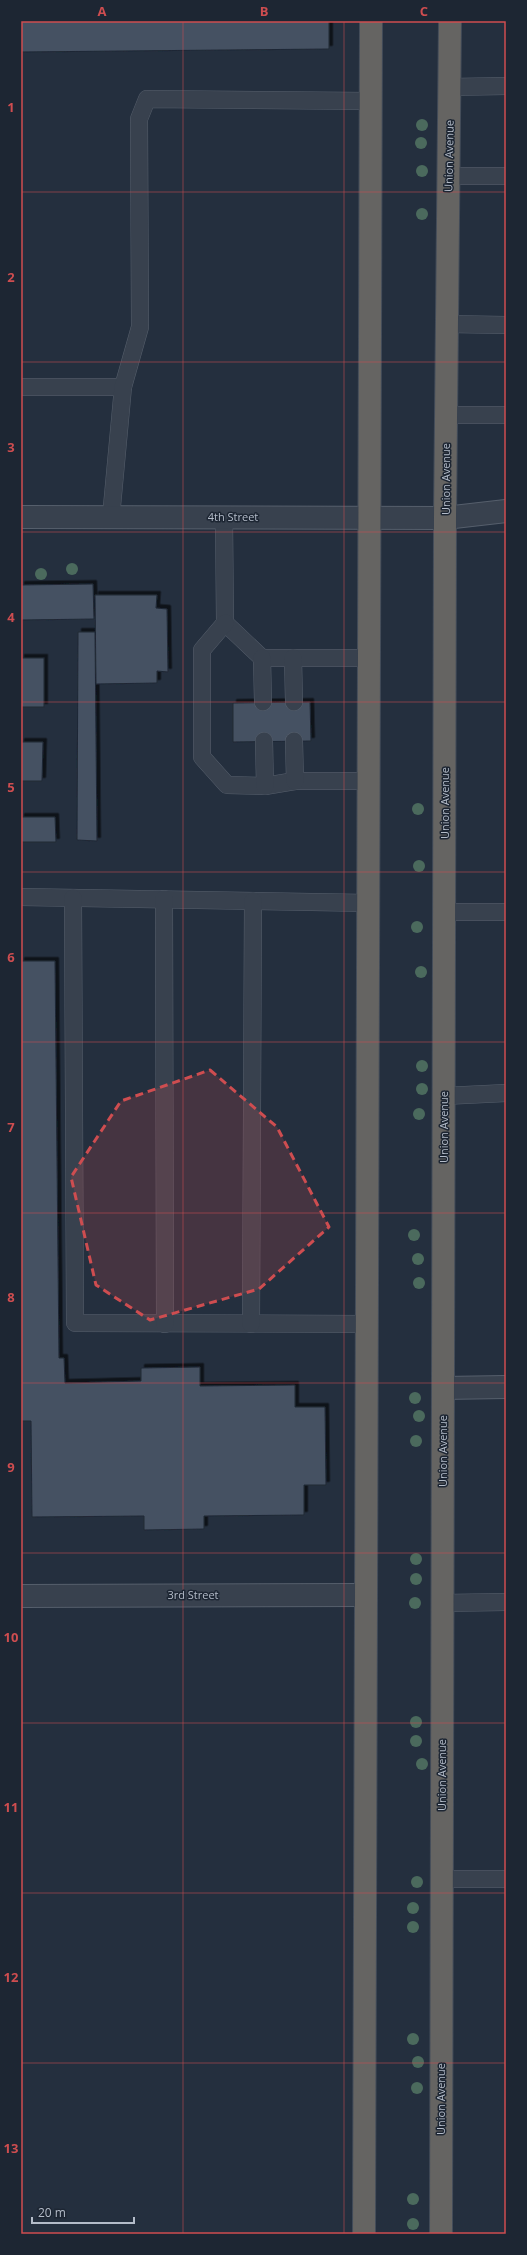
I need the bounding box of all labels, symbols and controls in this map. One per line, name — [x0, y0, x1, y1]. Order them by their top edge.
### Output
text: A — [98, 2, 107, 20]
text: B — [260, 2, 269, 20]
text: C — [420, 2, 428, 20]
text: 1 — [7, 98, 15, 116]
street label: Union Avenue — [440, 120, 457, 192]
text: 2 — [7, 268, 15, 286]
text: 3 — [7, 438, 15, 456]
street label: Union Avenue — [438, 443, 453, 515]
street label: 4th Street — [208, 509, 258, 524]
text: 4 — [7, 608, 15, 626]
street label: Union Avenue — [437, 767, 452, 839]
text: 5 — [7, 778, 15, 796]
text: 6 — [7, 948, 15, 966]
street label: Union Avenue — [436, 1091, 451, 1163]
text: 7 — [7, 1118, 15, 1136]
text: 8 — [7, 1288, 15, 1306]
street label: Union Avenue — [435, 1415, 450, 1487]
text: 9 — [7, 1458, 15, 1476]
street label: 3rd Street — [167, 1587, 219, 1602]
text: 10 — [4, 1628, 18, 1646]
street label: Union Avenue — [434, 1739, 449, 1811]
text: 11 — [4, 1798, 18, 1816]
text: 12 — [4, 1968, 19, 1986]
street label: Union Avenue — [433, 2063, 448, 2135]
text: 13 — [4, 2139, 18, 2157]
scale bar — [32, 2199, 134, 2225]
text: 20 m — [38, 2204, 66, 2221]

